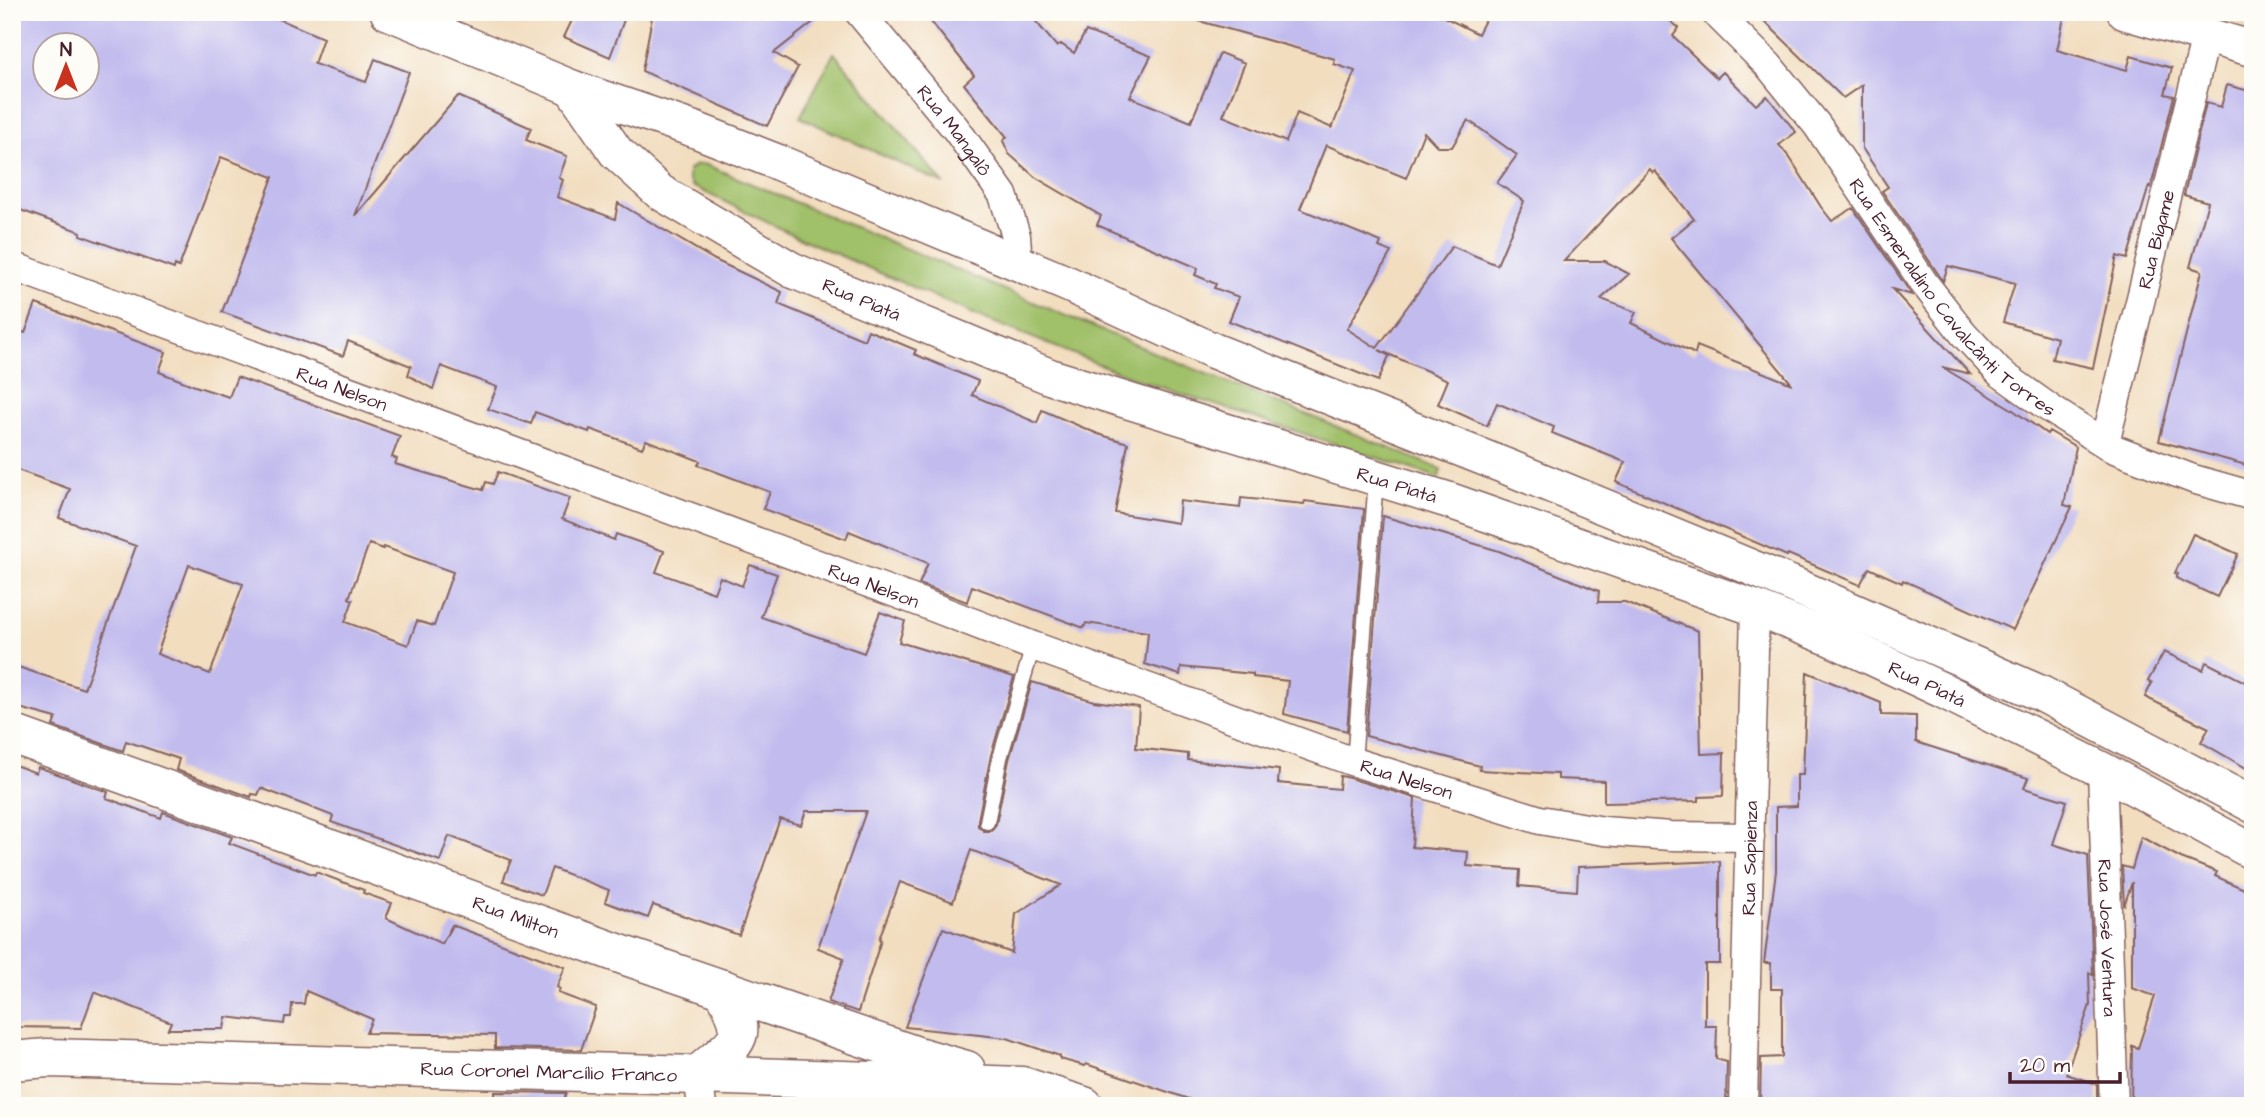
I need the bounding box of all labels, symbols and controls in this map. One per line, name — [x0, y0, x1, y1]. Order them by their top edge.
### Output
north arrow — [32, 32, 102, 102]
text: N — [60, 37, 72, 64]
street label: Rua Mangalô — [910, 80, 997, 182]
street label: Rua Esmeraldino Cavalcânti Torres — [1842, 173, 2061, 423]
street label: Rua Bígame — [2132, 187, 2182, 292]
street label: Rua Piatá — [818, 272, 905, 329]
street label: Rua Nelson — [292, 360, 391, 419]
street label: Rua Piatá — [1353, 461, 1440, 511]
street label: Rua Nelson — [824, 557, 923, 616]
street label: Rua Piatá — [1884, 655, 1970, 715]
street label: Rua Nelson — [1357, 753, 1456, 807]
street label: Rua Sapienza — [1736, 800, 1765, 916]
street label: Rua José Ventura — [2090, 859, 2123, 1018]
street label: Rua Milton — [469, 890, 562, 946]
scale bar — [2010, 1041, 2120, 1085]
text: 20 m — [2020, 1051, 2071, 1080]
street label: Rua Coronel Marcílio Franco — [420, 1056, 678, 1089]

